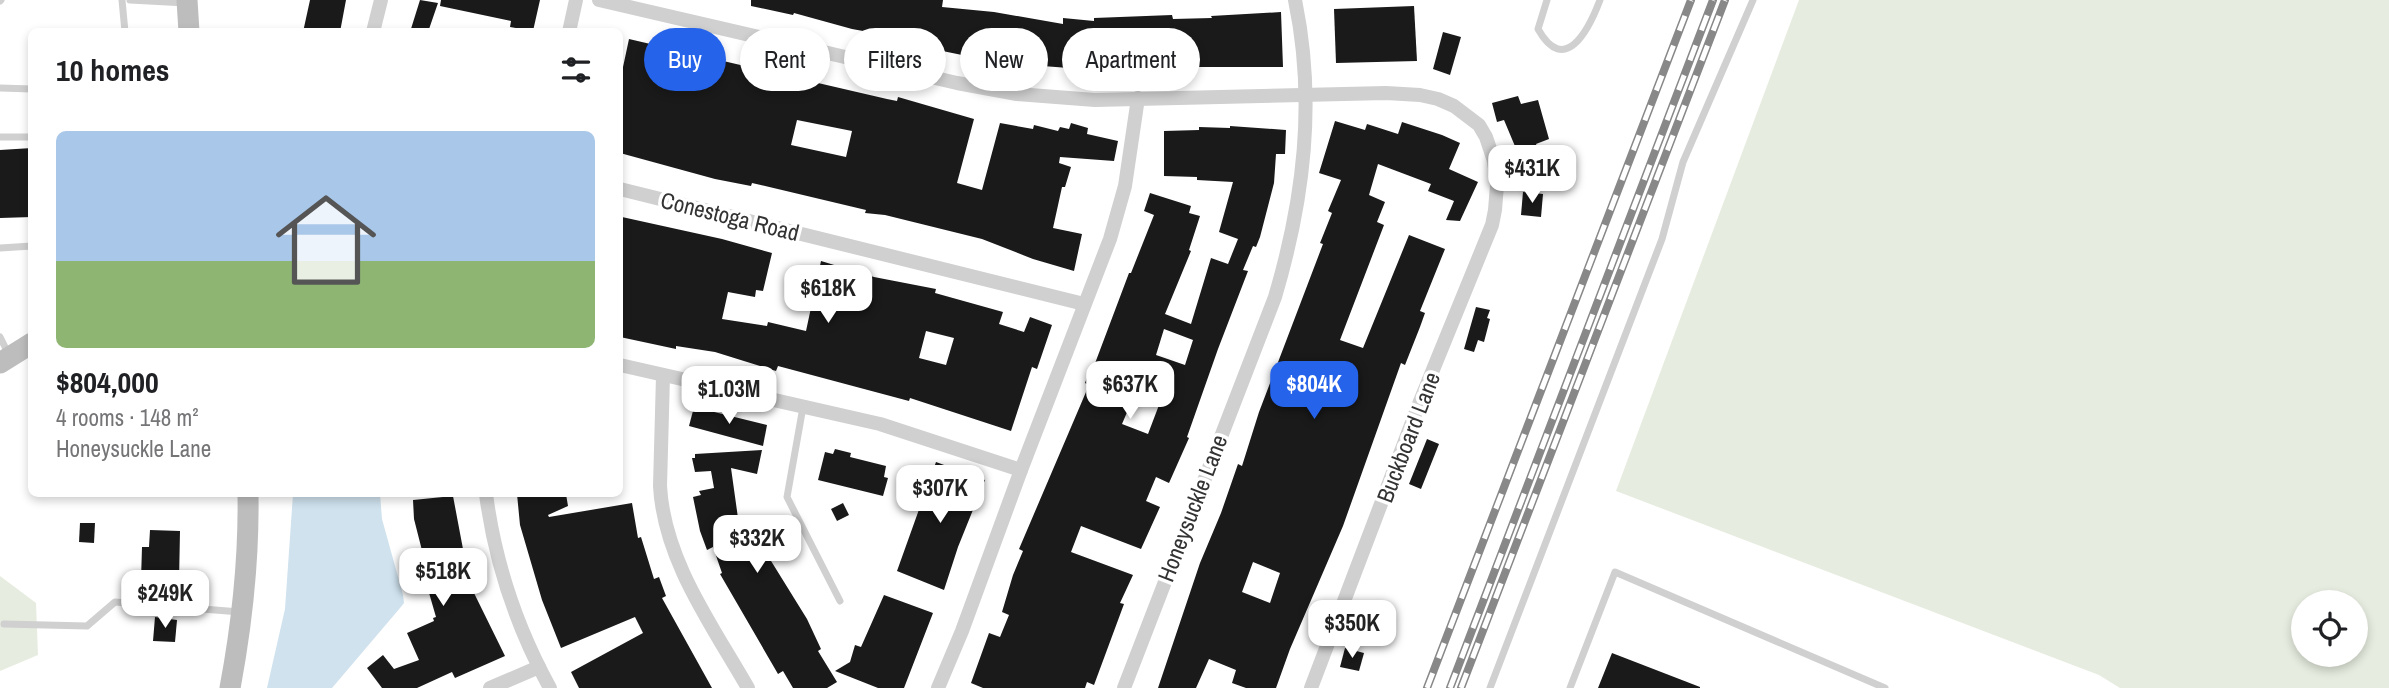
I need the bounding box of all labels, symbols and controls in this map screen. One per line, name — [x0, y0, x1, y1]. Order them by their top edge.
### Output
chip: Buy — [644, 28, 726, 91]
chip: Rent — [740, 28, 830, 91]
chip: Filters — [844, 28, 946, 91]
chip: New — [960, 28, 1048, 91]
chip: Apartment — [1062, 28, 1200, 91]
text: 10 homes — [56, 50, 170, 90]
icon: filters — [557, 51, 595, 89]
pin: $431K — [1483, 146, 1581, 205]
text: $431K — [1504, 152, 1560, 183]
icon: home — [263, 177, 389, 303]
street label: Conestoga Road — [658, 184, 802, 248]
pin: $618K — [779, 266, 877, 325]
text: $618K — [800, 272, 856, 303]
text: $804,000 — [56, 362, 159, 402]
pin: $637K — [1081, 362, 1179, 421]
pin: $804K — [1265, 362, 1363, 421]
pin: $1.03M — [672, 366, 786, 426]
street label: Buckboard Lane — [1369, 367, 1447, 507]
text: $637K — [1102, 368, 1158, 399]
text: $804K — [1286, 368, 1342, 399]
text: $1.03M — [698, 373, 760, 404]
text: 4 rooms · 148 m² — [56, 402, 199, 433]
street label: Honeysuckle Lane — [1150, 430, 1234, 586]
text: Honeysuckle Lane — [56, 433, 211, 464]
pin: $307K — [891, 466, 989, 525]
text: $307K — [912, 472, 968, 503]
pin: $332K — [708, 516, 806, 575]
text: $332K — [729, 522, 785, 553]
pin: $518K — [394, 548, 492, 608]
text: $518K — [415, 555, 471, 586]
pin: $249K — [116, 570, 214, 630]
text: $249K — [137, 577, 193, 608]
map controls — [2291, 590, 2368, 667]
button: locate — [2291, 590, 2368, 667]
pin: $350K — [1303, 600, 1401, 660]
text: $350K — [1324, 607, 1380, 638]

